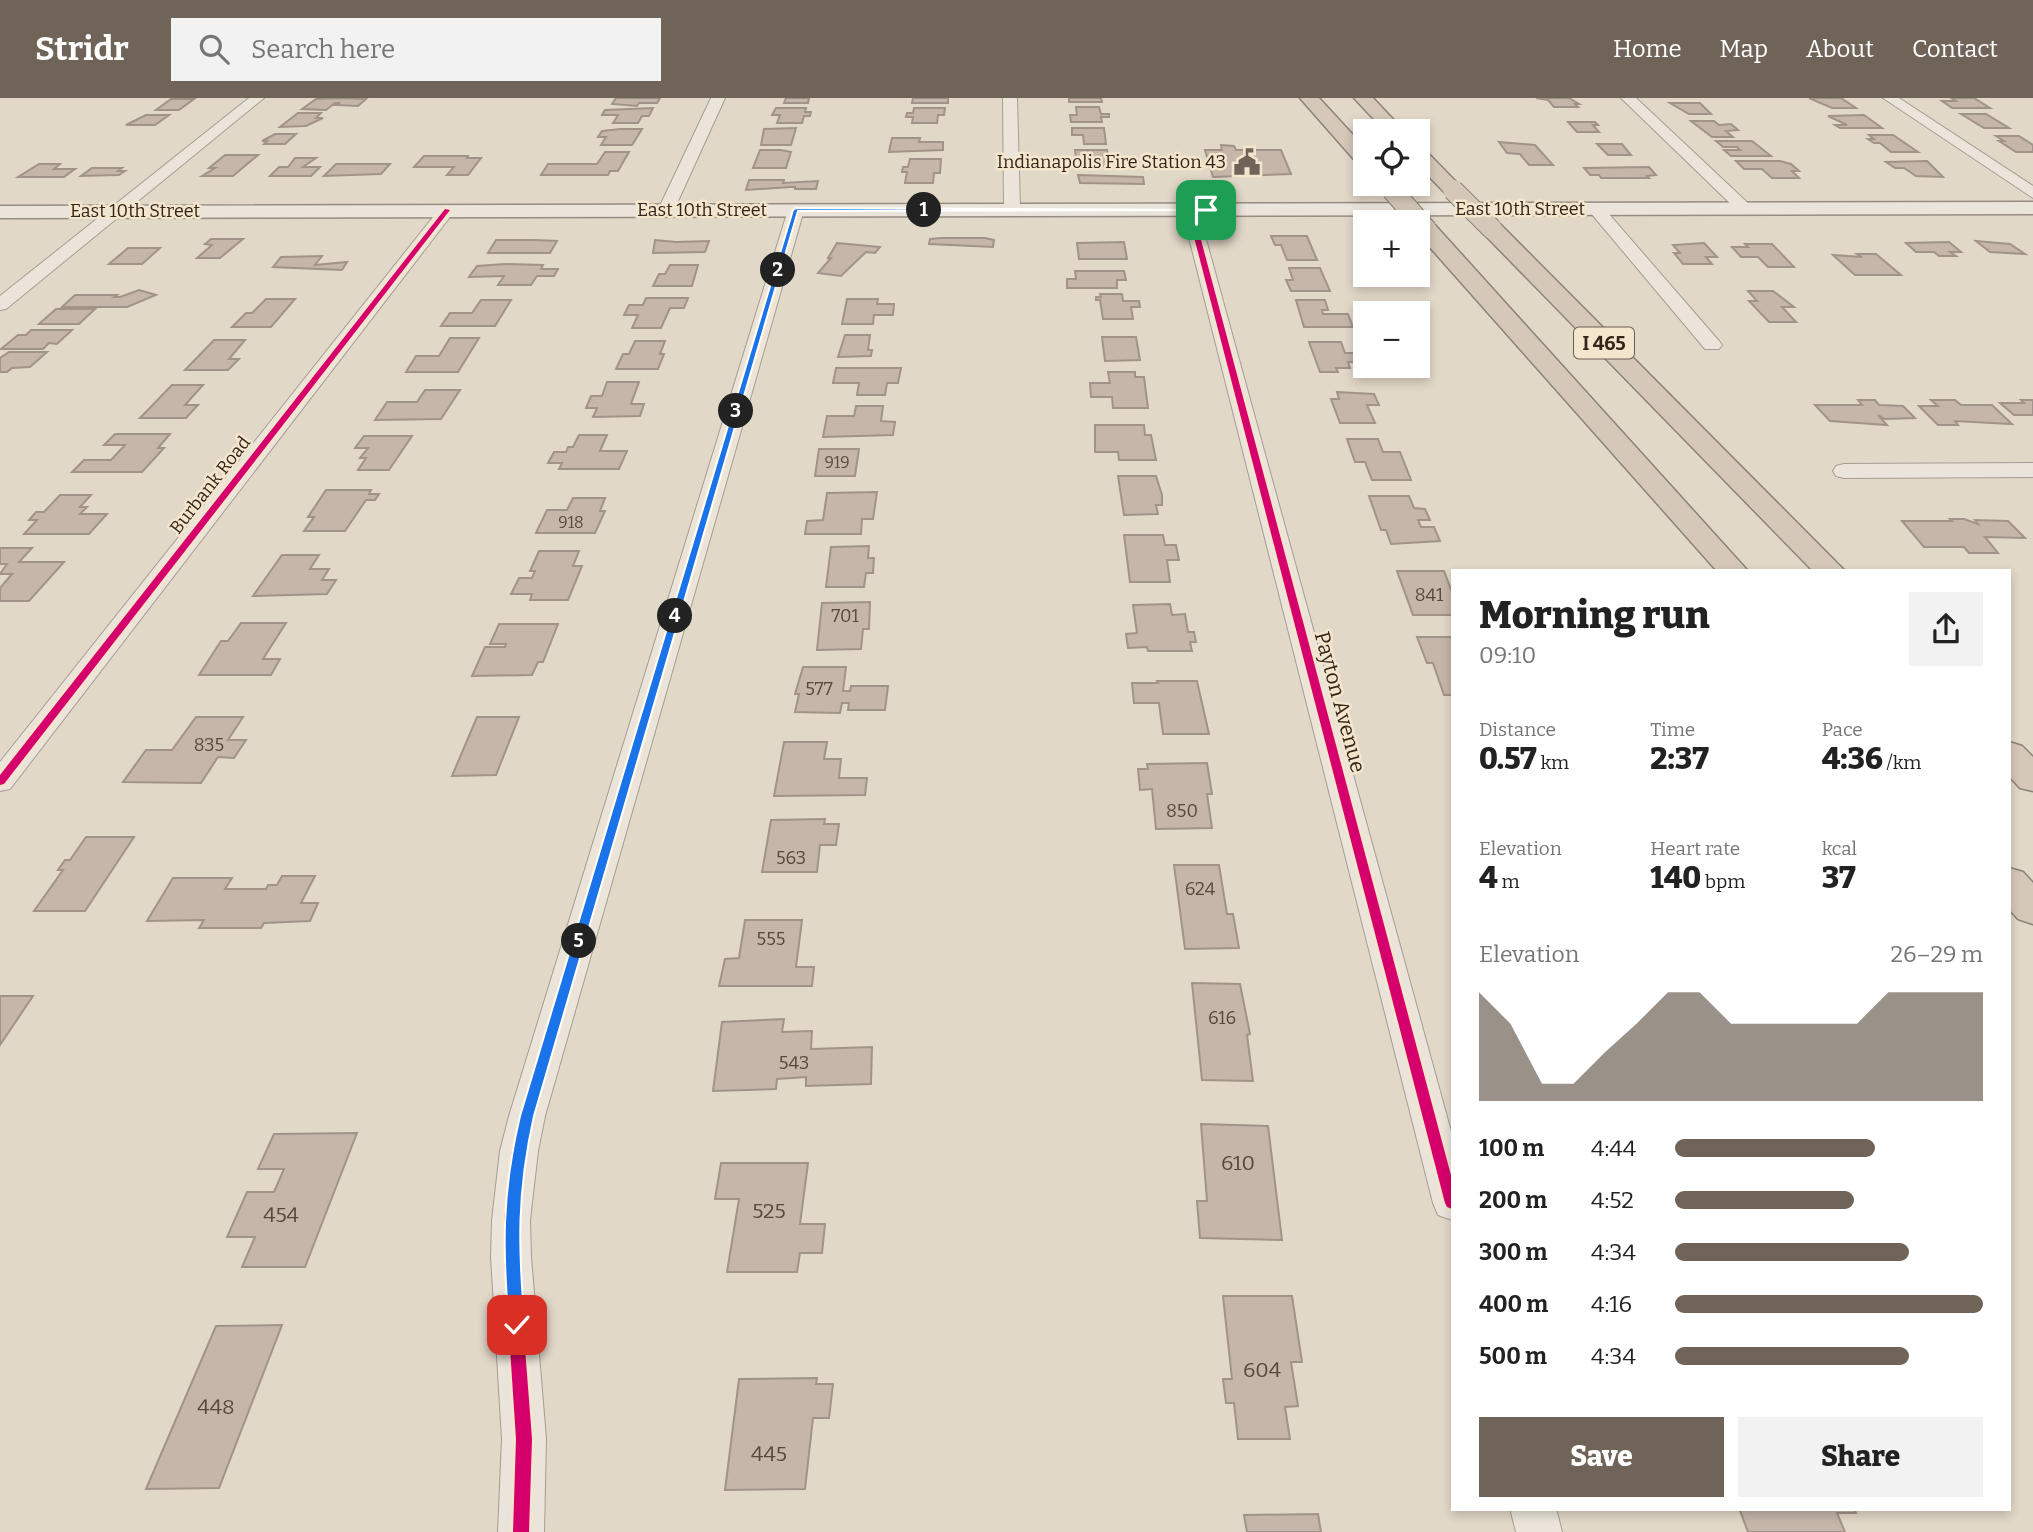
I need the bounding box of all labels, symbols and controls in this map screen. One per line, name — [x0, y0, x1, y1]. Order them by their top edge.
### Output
search box — [171, 18, 661, 81]
text: Stridr — [35, 29, 129, 69]
icon: search — [195, 30, 233, 68]
text: Search here — [251, 34, 395, 65]
text: Home — [1613, 35, 1682, 63]
text: Map — [1720, 35, 1768, 63]
text: About — [1806, 35, 1874, 63]
text: Contact — [1912, 35, 1998, 63]
map controls — [1353, 119, 1430, 378]
button: locate — [1353, 119, 1430, 196]
public building icon: Indianapolis Fire Station 43 — [1232, 147, 1262, 177]
place label: Indianapolis Fire Station 43 — [997, 151, 1226, 173]
pin — [1176, 180, 1236, 240]
icon: arrive — [1187, 191, 1225, 229]
pin: 1 — [906, 192, 942, 228]
text: 1 — [919, 198, 928, 221]
street label: East 10th Street — [1455, 198, 1586, 220]
street label: East 10th Street — [637, 199, 768, 221]
street label: East 10th Street — [70, 200, 201, 222]
button: + — [1353, 210, 1430, 287]
pin: 2 — [760, 252, 796, 288]
text: 2 — [772, 258, 783, 281]
button: − — [1353, 301, 1430, 378]
road number: I 465 — [1574, 328, 1634, 358]
pin: 3 — [718, 394, 754, 428]
text: 3 — [730, 399, 741, 422]
street label: Burbank Road — [165, 432, 255, 538]
house number: 919 — [824, 453, 850, 472]
house number: 918 — [558, 513, 584, 532]
house number: 841 — [1415, 584, 1444, 606]
text: Morning run — [1479, 592, 1710, 638]
button: share — [1909, 592, 1983, 666]
pin: 4 — [658, 598, 692, 634]
text: 4 — [669, 604, 680, 627]
house number: 701 — [831, 605, 859, 627]
street label: Payton Avenue — [1309, 629, 1371, 775]
text: 09:10 — [1479, 641, 1536, 669]
house number: 577 — [805, 678, 833, 700]
text: Distance — [1479, 718, 1556, 741]
text: Time — [1650, 718, 1695, 741]
text: Pace — [1822, 718, 1863, 741]
house number: 835 — [194, 734, 224, 756]
text: 0.57 — [1479, 741, 1537, 777]
text: 2:37 — [1650, 741, 1709, 777]
text: 4:36 — [1822, 741, 1883, 777]
text: km — [1537, 751, 1569, 774]
text: /km — [1883, 751, 1921, 774]
house number: 850 — [1166, 800, 1198, 822]
text: Elevation — [1479, 837, 1562, 860]
text: Heart rate — [1650, 837, 1740, 860]
text: kcal — [1822, 837, 1857, 860]
house number: 563 — [776, 847, 806, 869]
text: 4 — [1479, 860, 1498, 896]
text: 140 — [1650, 860, 1701, 896]
text: 37 — [1822, 860, 1856, 896]
text: m — [1498, 870, 1520, 893]
text: bpm — [1701, 870, 1745, 893]
house number: 624 — [1185, 878, 1216, 900]
pin: 5 — [562, 924, 596, 958]
house number: 555 — [757, 928, 785, 950]
text: 5 — [573, 929, 584, 952]
text: Elevation — [1479, 940, 1579, 968]
text: 26–29 m — [1891, 940, 1983, 968]
house number: 616 — [1208, 1007, 1236, 1029]
house number: 543 — [779, 1052, 809, 1074]
text: 100 m — [1479, 1134, 1544, 1162]
text: 4:44 — [1591, 1134, 1636, 1162]
house number: 610 — [1221, 1150, 1255, 1176]
text: 200 m — [1479, 1186, 1547, 1214]
text: 4:52 — [1591, 1186, 1634, 1214]
house number: 525 — [752, 1198, 786, 1224]
house number: 454 — [263, 1202, 299, 1228]
text: 300 m — [1479, 1238, 1548, 1266]
text: 4:34 — [1591, 1238, 1636, 1266]
text: 400 m — [1479, 1290, 1548, 1318]
text: 4:16 — [1591, 1290, 1632, 1318]
pin — [487, 1295, 547, 1355]
icon: check — [498, 1306, 536, 1344]
text: 500 m — [1479, 1342, 1547, 1370]
text: 4:34 — [1591, 1342, 1636, 1370]
house number: 604 — [1243, 1357, 1281, 1383]
house number: 448 — [197, 1394, 235, 1420]
button: Save — [1479, 1417, 1724, 1497]
button: Share — [1738, 1417, 1983, 1497]
house number: 445 — [751, 1441, 787, 1467]

